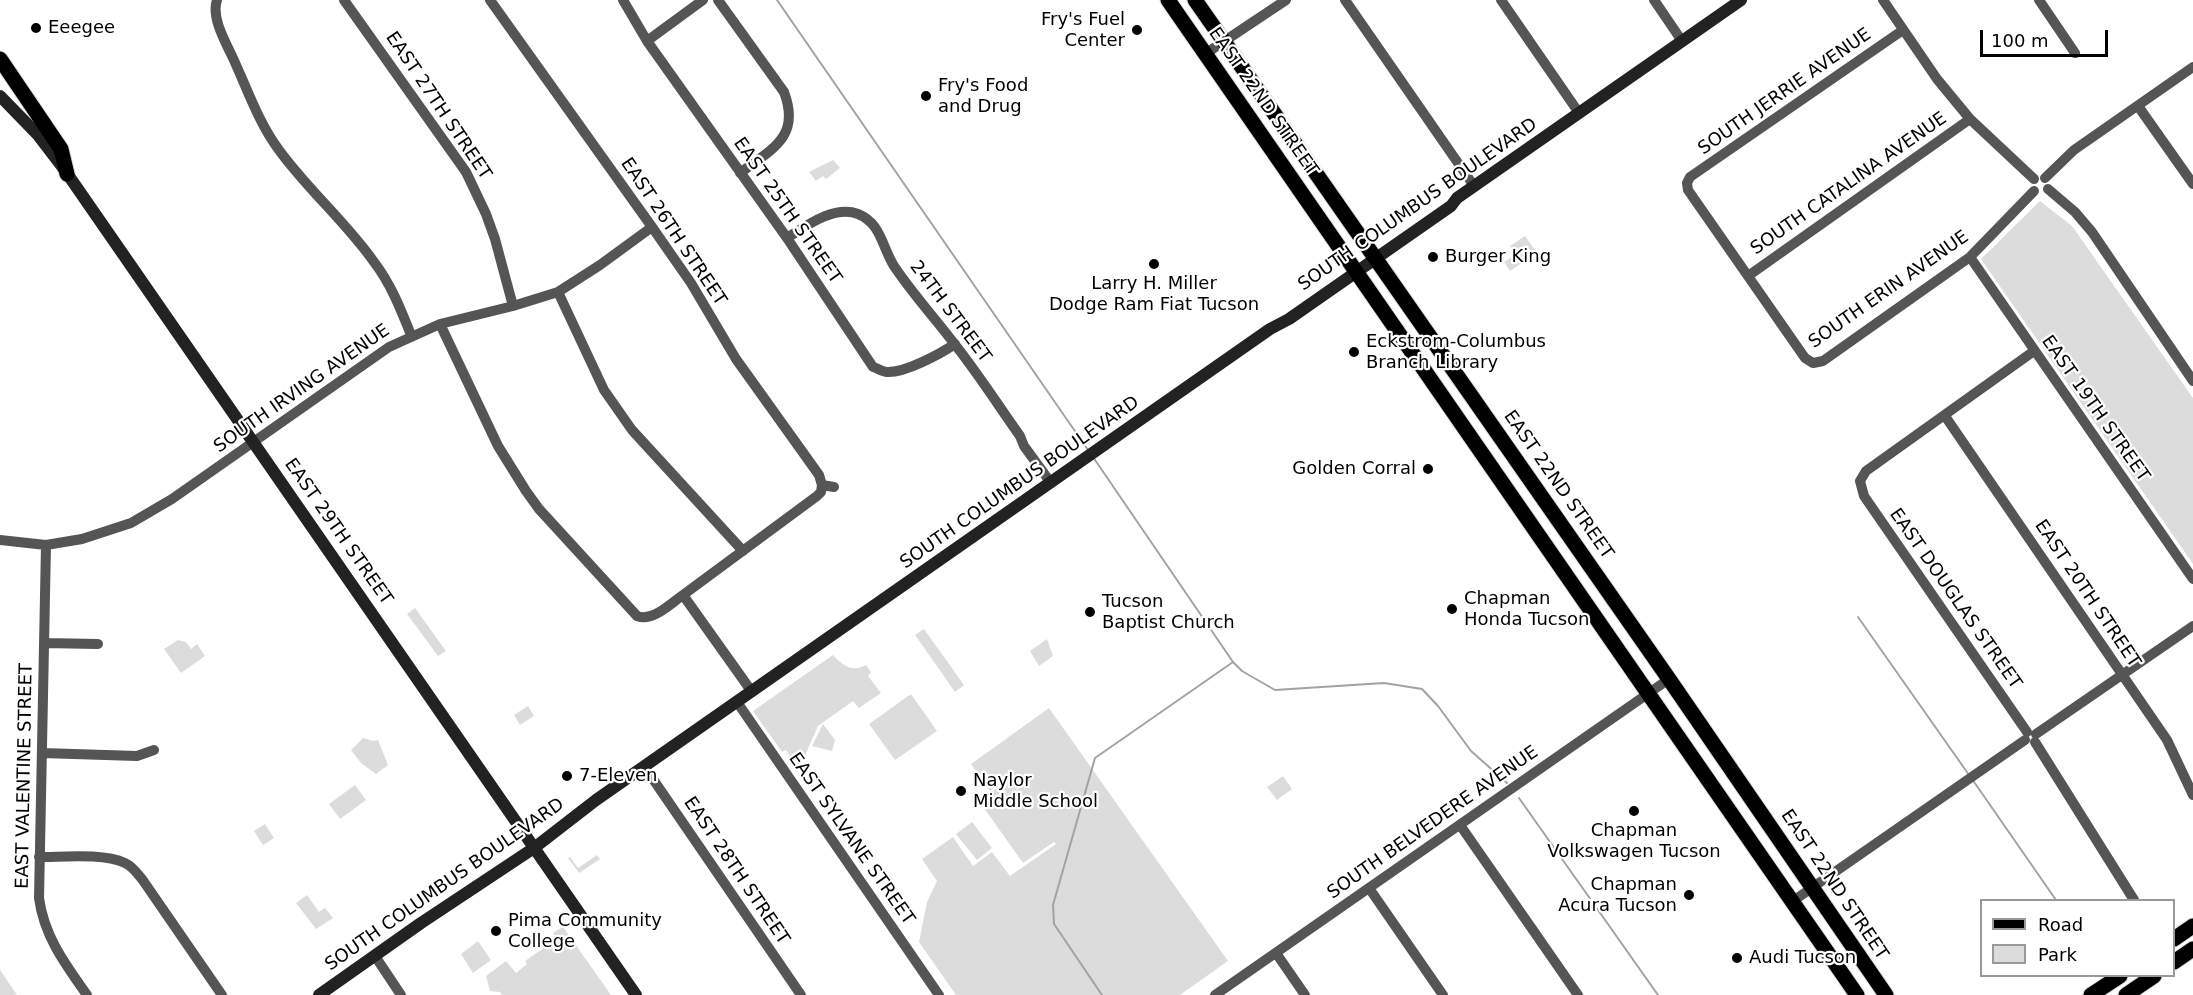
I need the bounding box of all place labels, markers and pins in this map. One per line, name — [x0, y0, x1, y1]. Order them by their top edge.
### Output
place label: Fry's Fuel Center — [1041, 9, 1125, 52]
place label: Eeegee — [48, 17, 115, 39]
marker: Eeegee — [29, 21, 43, 35]
marker: Fry's Fuel Center — [1130, 23, 1144, 37]
place label: Fry's Food and Drug — [938, 75, 1028, 118]
marker: Fry's Food and Drug — [919, 89, 933, 103]
place label: Burger King — [1445, 246, 1551, 268]
marker: Burger King — [1426, 250, 1440, 264]
marker: Larry H. Miller Dodge Ram Fiat Tucson — [1147, 257, 1161, 271]
place label: Larry H. Miller Dodge Ram Fiat Tucson — [1049, 273, 1259, 316]
place label: Eckstrom-Columbus Branch Library — [1366, 331, 1546, 374]
marker: Eckstrom-Columbus Branch Library — [1347, 345, 1361, 359]
place label: Golden Corral — [1292, 458, 1416, 480]
marker: Golden Corral — [1421, 462, 1435, 476]
place label: Chapman Honda Tucson — [1464, 588, 1589, 630]
place label: Tucson Baptist Church — [1102, 591, 1235, 634]
marker: Chapman Honda Tucson — [1445, 602, 1459, 616]
marker: Tucson Baptist Church — [1083, 605, 1097, 619]
place label: 7-Eleven — [579, 765, 658, 787]
marker: 7-Eleven — [560, 769, 574, 783]
place label: Naylor Middle School — [973, 770, 1098, 812]
marker: Naylor Middle School — [954, 784, 968, 798]
marker: Chapman Volkswagen Tucson — [1627, 804, 1641, 818]
place label: Chapman Volkswagen Tucson — [1547, 820, 1721, 862]
place label: Chapman Acura Tucson — [1558, 874, 1677, 916]
marker: Chapman Acura Tucson — [1682, 888, 1696, 902]
place label: Pima Community College — [508, 910, 662, 952]
marker: Pima Community College — [489, 924, 503, 938]
place label: Audi Tucson — [1749, 947, 1856, 969]
marker: Audi Tucson — [1730, 951, 1744, 965]

